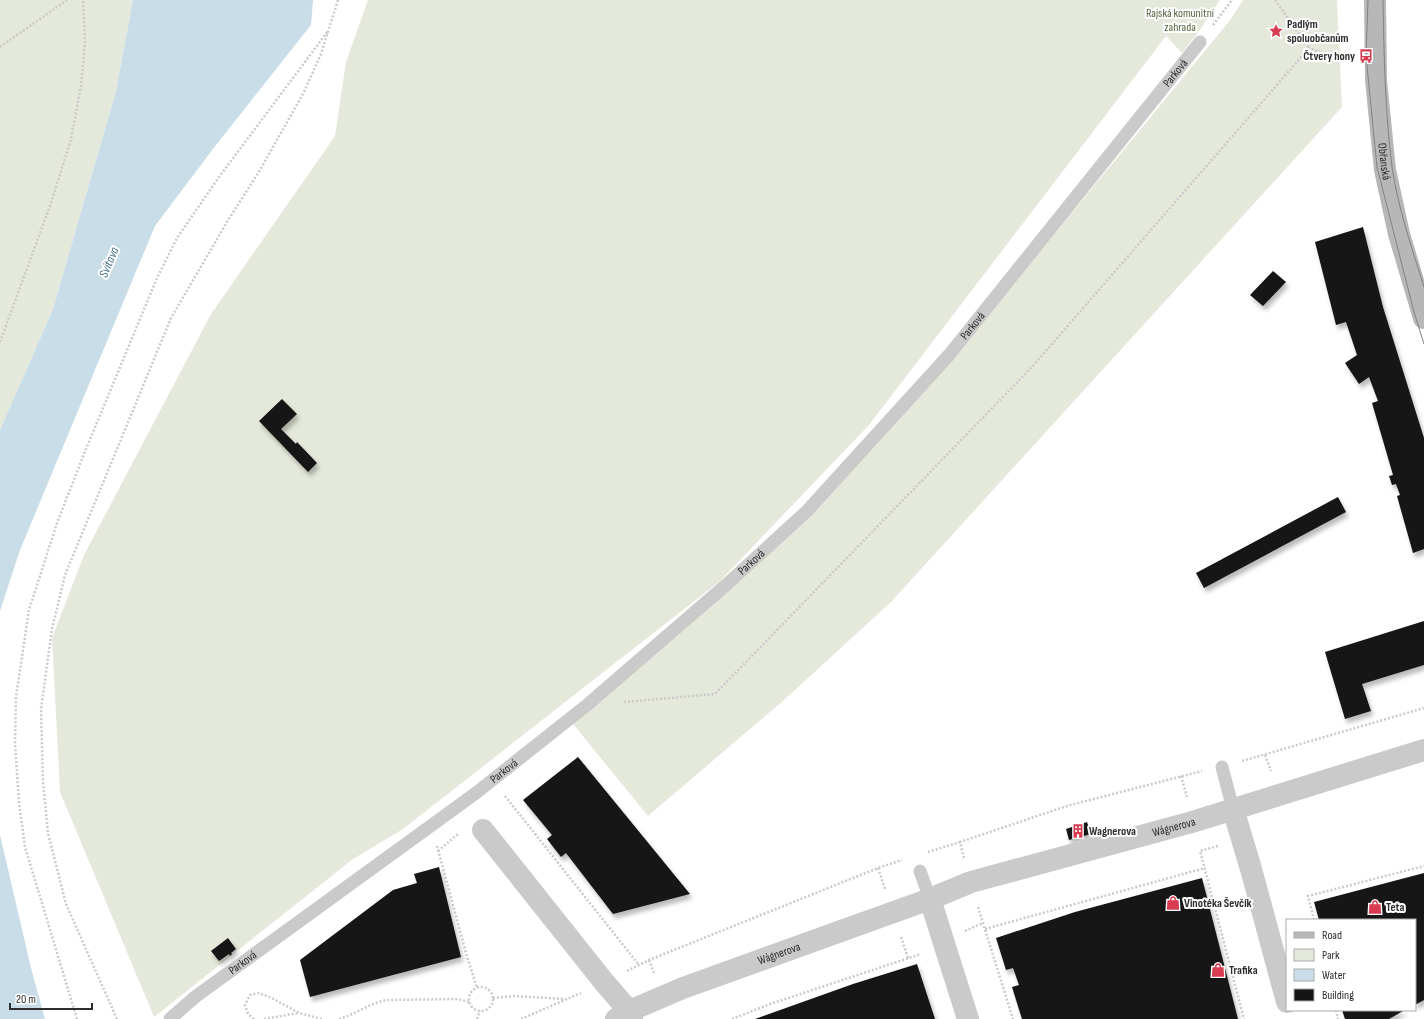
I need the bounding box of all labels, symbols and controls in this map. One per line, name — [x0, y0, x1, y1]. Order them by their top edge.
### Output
park label: Rajská komunitní zahrada — [1146, 6, 1215, 35]
place label: Padlým spoluobčanům — [1287, 17, 1349, 46]
place icon: Padlým spoluobčanům — [1268, 23, 1284, 39]
bus stop icon: Čtvery hony — [1358, 48, 1374, 64]
place label: Čtvery hony — [1303, 49, 1355, 64]
street label: Parková — [1160, 56, 1191, 90]
street label: Obřanská — [1374, 142, 1394, 182]
water label: Svitava — [95, 244, 123, 280]
street label: Parková — [957, 309, 989, 343]
street label: Parková — [735, 546, 768, 578]
street label: Parková — [487, 756, 521, 787]
street label: Wágnerova — [1151, 814, 1198, 840]
building icon: Wagnerova — [1070, 823, 1086, 839]
place label: Wagnerova — [1089, 824, 1136, 839]
shop icon: Vinotéka Ševčík — [1165, 895, 1181, 911]
place label: Vinotéka Ševčík — [1184, 896, 1252, 911]
shop icon: Teta — [1367, 899, 1383, 915]
place label: Teta — [1386, 900, 1405, 915]
legend — [1286, 919, 1416, 1011]
text: Road — [1322, 928, 1342, 943]
street label: Wágnerova — [756, 939, 803, 968]
street label: Parková — [226, 947, 260, 978]
text: Park — [1322, 948, 1340, 963]
shop icon: Trafika — [1210, 962, 1226, 978]
place label: Trafika — [1229, 963, 1258, 978]
text: Water — [1322, 968, 1346, 983]
scale bar — [10, 985, 92, 1011]
text: Building — [1322, 988, 1354, 1003]
text: 20 m — [16, 992, 36, 1007]

